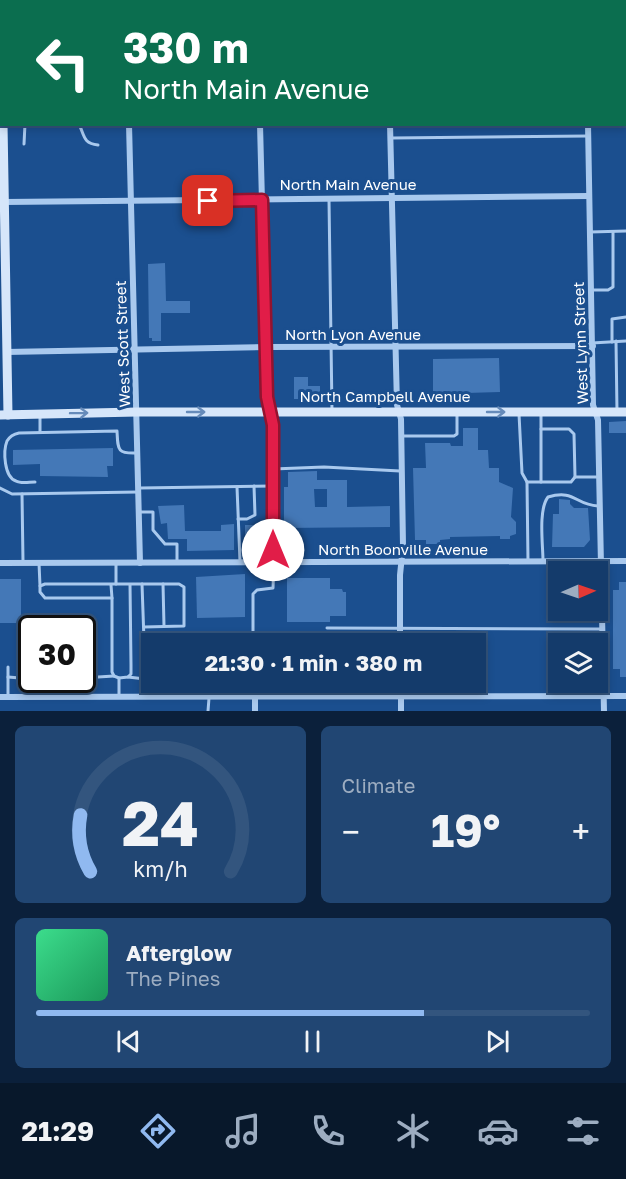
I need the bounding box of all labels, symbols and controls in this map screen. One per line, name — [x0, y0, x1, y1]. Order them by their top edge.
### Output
text: 330 m — [123, 22, 249, 72]
icon: left — [24, 24, 102, 102]
text: North Main Avenue — [123, 73, 369, 105]
pin — [182, 175, 233, 226]
street label: North Main Avenue — [280, 175, 417, 193]
icon: arrive — [191, 184, 224, 217]
street label: West Scott Street — [111, 280, 133, 408]
street label: West Lynn Street — [569, 281, 591, 405]
street label: North Lyon Avenue — [285, 325, 421, 343]
street label: North Campbell Avenue — [300, 387, 471, 405]
one-way arrow — [185, 406, 205, 418]
one-way arrow — [485, 406, 505, 418]
one-way arrow — [69, 407, 89, 419]
position arrow — [241, 518, 305, 582]
street label: North Boonville Avenue — [318, 540, 488, 558]
north arrow — [548, 561, 608, 621]
map controls — [548, 561, 608, 693]
speed limit sign: 30 — [18, 615, 96, 693]
button: layers — [548, 633, 608, 693]
text: 21:30 · 1 min · 380 m — [205, 649, 422, 676]
text: Climate — [342, 773, 415, 797]
text: 24 — [122, 785, 199, 860]
text: 19° — [431, 803, 500, 857]
text: − — [342, 812, 360, 851]
text: + — [572, 812, 590, 851]
text: km/h — [133, 856, 188, 882]
text: Afterglow — [126, 939, 232, 966]
text: The Pines — [126, 966, 220, 990]
icon: previous — [112, 1025, 145, 1058]
icon: pause — [296, 1025, 329, 1058]
icon: next — [481, 1025, 514, 1058]
icon: directions — [137, 1110, 179, 1152]
icon: music — [222, 1110, 264, 1152]
icon: phone — [307, 1110, 349, 1152]
icon: climate — [392, 1110, 434, 1152]
icon: car — [477, 1110, 519, 1152]
icon: filters — [562, 1110, 604, 1152]
text: 21:29 — [22, 1115, 94, 1147]

